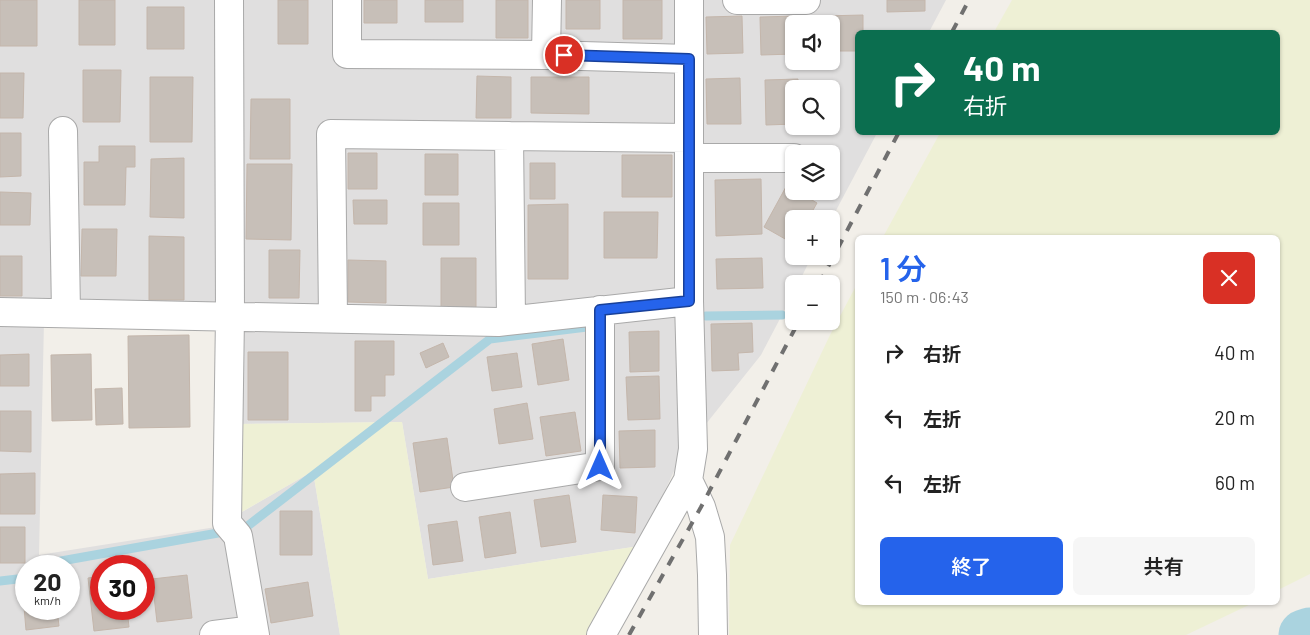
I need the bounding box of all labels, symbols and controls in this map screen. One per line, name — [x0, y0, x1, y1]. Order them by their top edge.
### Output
map controls — [785, 15, 840, 330]
button: sound — [785, 15, 840, 70]
pin — [543, 34, 585, 76]
icon: arrive — [550, 41, 578, 69]
text: 40 m — [963, 46, 1040, 88]
icon: right — [880, 50, 945, 115]
button: search — [785, 80, 840, 135]
text: 右折 — [963, 92, 1007, 118]
button: layers — [785, 145, 840, 200]
button: + — [785, 210, 840, 265]
text: 1 分 — [880, 250, 927, 286]
button: close — [1203, 252, 1255, 304]
button: − — [785, 275, 840, 330]
text: 150 m · 06:43 — [880, 287, 969, 306]
icon: right — [880, 339, 908, 367]
text: 40 m — [1214, 341, 1255, 364]
text: 右折 — [923, 342, 961, 365]
icon: left — [880, 404, 908, 432]
text: 20 m — [1215, 406, 1255, 429]
text: 左折 — [923, 407, 961, 430]
position arrow — [573, 439, 625, 491]
icon: left — [880, 469, 908, 497]
text: 60 m — [1215, 471, 1255, 494]
text: 左折 — [923, 472, 961, 495]
button: 終了 — [880, 537, 1063, 595]
button: 共有 — [1073, 537, 1255, 595]
speed limit sign: 30 — [90, 555, 155, 620]
text: 20 — [33, 566, 62, 596]
text: km/h — [34, 593, 61, 607]

